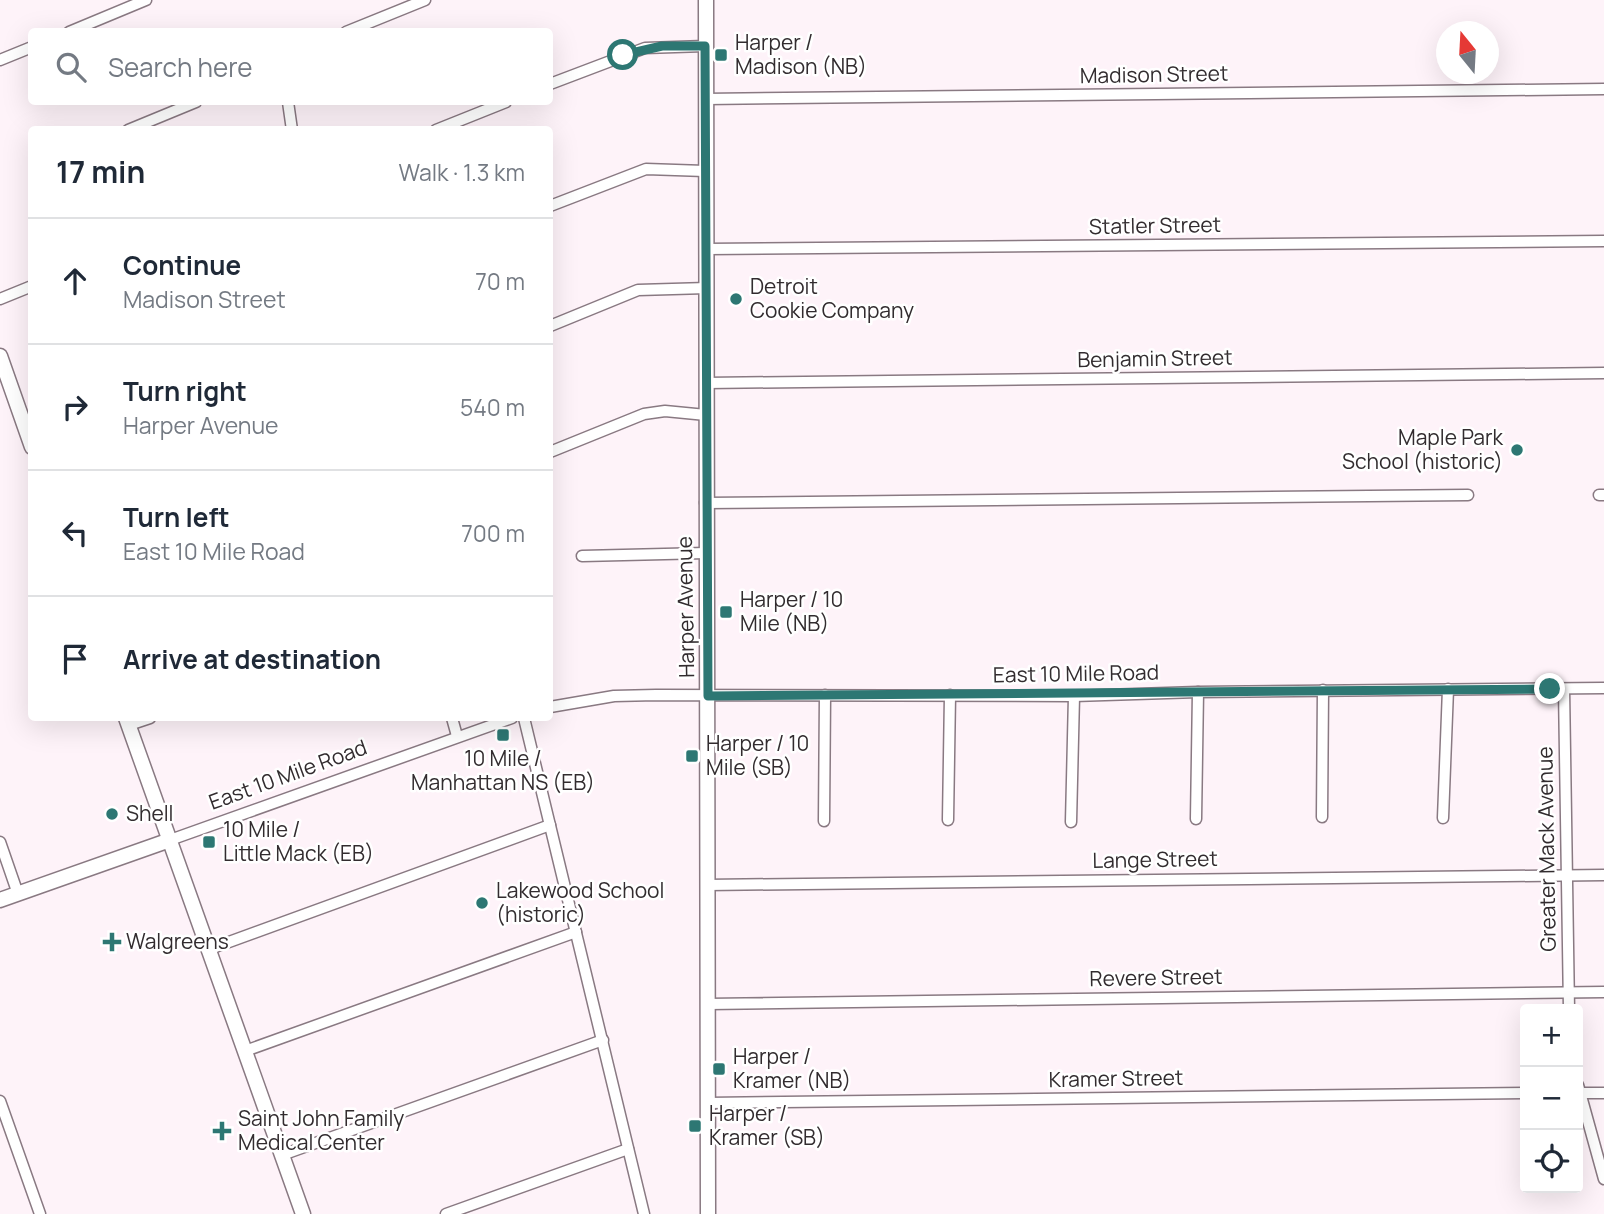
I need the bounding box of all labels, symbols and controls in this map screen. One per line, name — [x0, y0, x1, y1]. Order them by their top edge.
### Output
north arrow — [1436, 21, 1499, 84]
search box — [28, 28, 553, 105]
place label: Harper / Madison (NB) — [735, 28, 867, 80]
route start — [607, 39, 638, 70]
marker: Harper / Madison (NB) — [713, 47, 729, 63]
icon: search — [52, 48, 90, 86]
text: Search here — [108, 49, 253, 85]
street label: Madison Street — [1080, 59, 1228, 89]
text: 17 min — [56, 151, 145, 192]
text: Walk · 1.3 km — [398, 156, 525, 188]
street label: Statler Street — [1089, 210, 1221, 240]
text: Continue — [123, 247, 241, 283]
icon: ahead — [56, 262, 94, 300]
text: 70 m — [475, 265, 525, 297]
place label: Detroit Cookie Company — [750, 272, 914, 324]
text: Madison Street — [123, 283, 286, 315]
marker: Detroit Cookie Company — [728, 291, 744, 307]
street label: Benjamin Street — [1077, 343, 1233, 373]
text: Turn right — [123, 373, 247, 409]
icon: right — [56, 388, 94, 426]
text: 540 m — [460, 391, 525, 423]
text: Harper Avenue — [123, 409, 279, 441]
place label: Maple Park School (historic) — [1342, 423, 1504, 475]
marker: Maple Park School (historic) — [1509, 442, 1525, 458]
text: Turn left — [123, 499, 230, 535]
icon: left — [56, 514, 94, 552]
text: 700 m — [461, 517, 525, 549]
text: East 10 Mile Road — [123, 535, 305, 567]
street label: Harper Avenue — [670, 536, 700, 678]
place label: Harper / 10 Mile (NB) — [740, 585, 843, 637]
marker: Harper / 10 Mile (NB) — [718, 604, 734, 620]
icon: arrive — [56, 640, 94, 678]
text: Arrive at destination — [123, 641, 381, 677]
street label: East 10 Mile Road — [993, 658, 1159, 688]
route end — [1534, 673, 1565, 704]
marker: 10 Mile / Manhattan NS (EB) — [495, 727, 511, 743]
place label: Harper / 10 Mile (SB) — [706, 729, 809, 781]
street label: East 10 Mile Road — [205, 732, 371, 816]
place label: 10 Mile / Manhattan NS (EB) — [411, 744, 595, 796]
street label: Greater Mack Avenue — [1530, 746, 1562, 952]
marker: Harper / 10 Mile (SB) — [684, 748, 700, 764]
place label: Shell — [126, 799, 174, 827]
marker: Shell — [104, 806, 120, 822]
place label: 10 Mile / Little Mack (EB) — [223, 815, 374, 867]
marker: 10 Mile / Little Mack (EB) — [201, 834, 217, 850]
street label: Lange Street — [1092, 844, 1218, 874]
place label: Lakewood School (historic) — [496, 876, 664, 928]
marker: Lakewood School (historic) — [474, 895, 490, 911]
place label: Walgreens — [126, 927, 229, 955]
marker: Walgreens — [104, 934, 120, 950]
street label: Revere Street — [1089, 962, 1223, 992]
map controls — [1520, 1004, 1583, 1193]
button: + — [1520, 1004, 1583, 1067]
place label: Harper / Kramer (NB) — [733, 1042, 851, 1094]
marker: Harper / Kramer (NB) — [711, 1061, 727, 1077]
street label: Kramer Street — [1048, 1063, 1184, 1093]
button: − — [1520, 1067, 1583, 1130]
place label: Harper / Kramer (SB) — [709, 1099, 825, 1151]
place label: Saint John Family Medical Center — [238, 1104, 404, 1156]
marker: Harper / Kramer (SB) — [687, 1118, 703, 1134]
marker: Saint John Family Medical Center — [212, 1121, 232, 1141]
button: locate — [1520, 1130, 1583, 1193]

